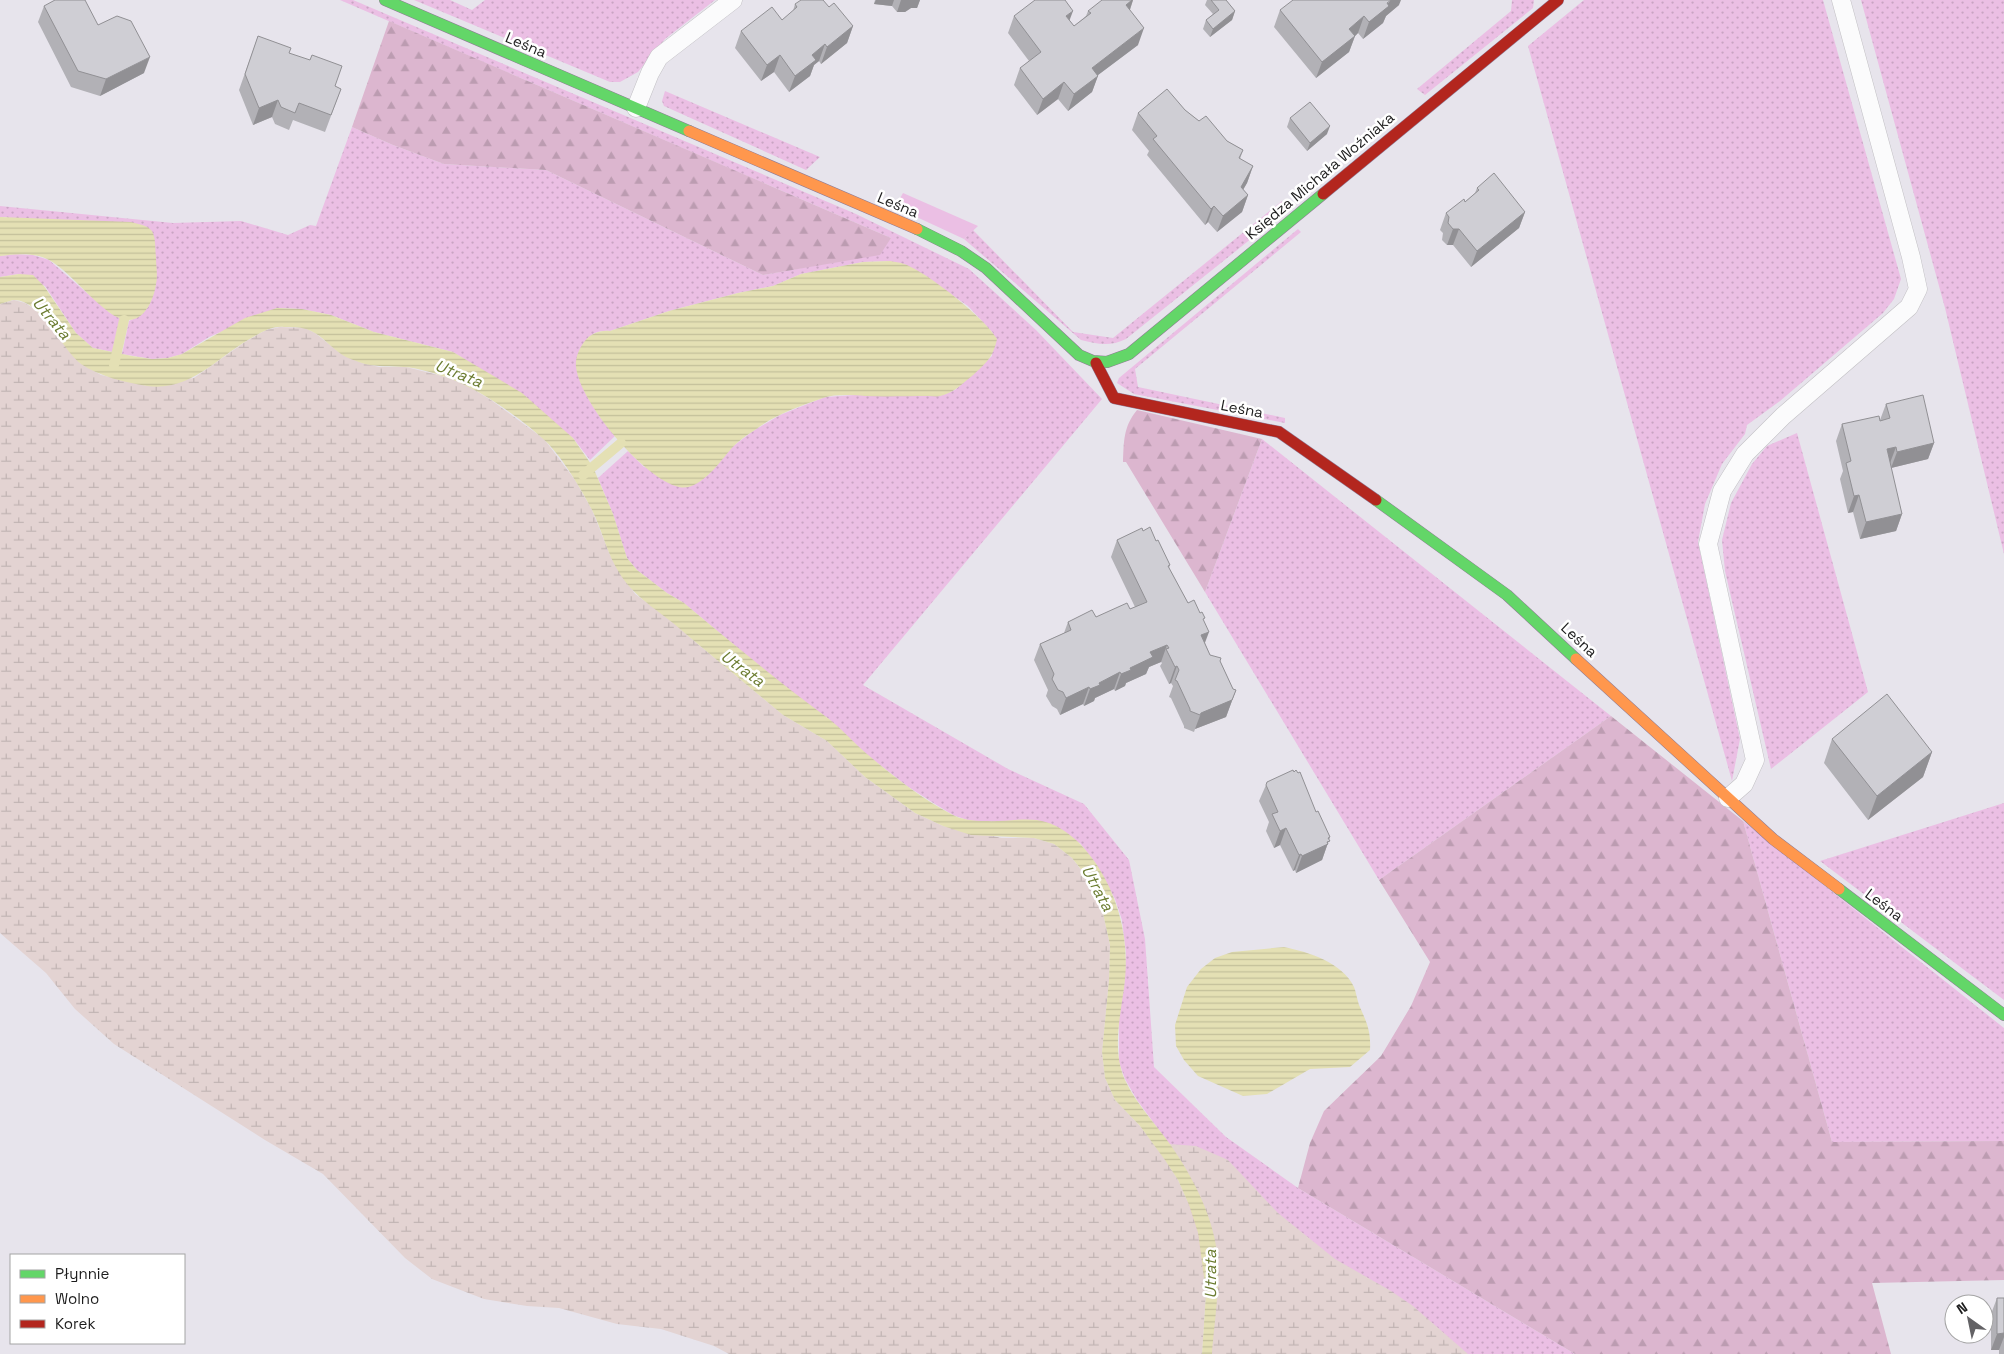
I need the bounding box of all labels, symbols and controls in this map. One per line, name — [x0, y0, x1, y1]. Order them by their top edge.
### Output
street label: Leśna — [503, 27, 550, 62]
street label: Księdza Michała Woźniaka — [1241, 108, 1398, 243]
street label: Leśna — [875, 187, 922, 222]
water label: Utrata — [28, 293, 76, 344]
water label: Utrata — [432, 355, 486, 393]
street label: Leśna — [1219, 395, 1265, 422]
street label: Leśna — [1557, 618, 1602, 661]
water label: Utrata — [717, 646, 769, 692]
water label: Utrata — [1077, 862, 1119, 915]
street label: Leśna — [1862, 884, 1907, 925]
water label: Utrata — [1200, 1249, 1221, 1298]
legend — [10, 1254, 185, 1344]
text: Płynnie — [55, 1264, 109, 1283]
text: Wolno — [55, 1289, 99, 1308]
north arrow — [1944, 1294, 1994, 1344]
text: N — [1953, 1298, 1971, 1318]
text: Korek — [55, 1314, 95, 1333]

